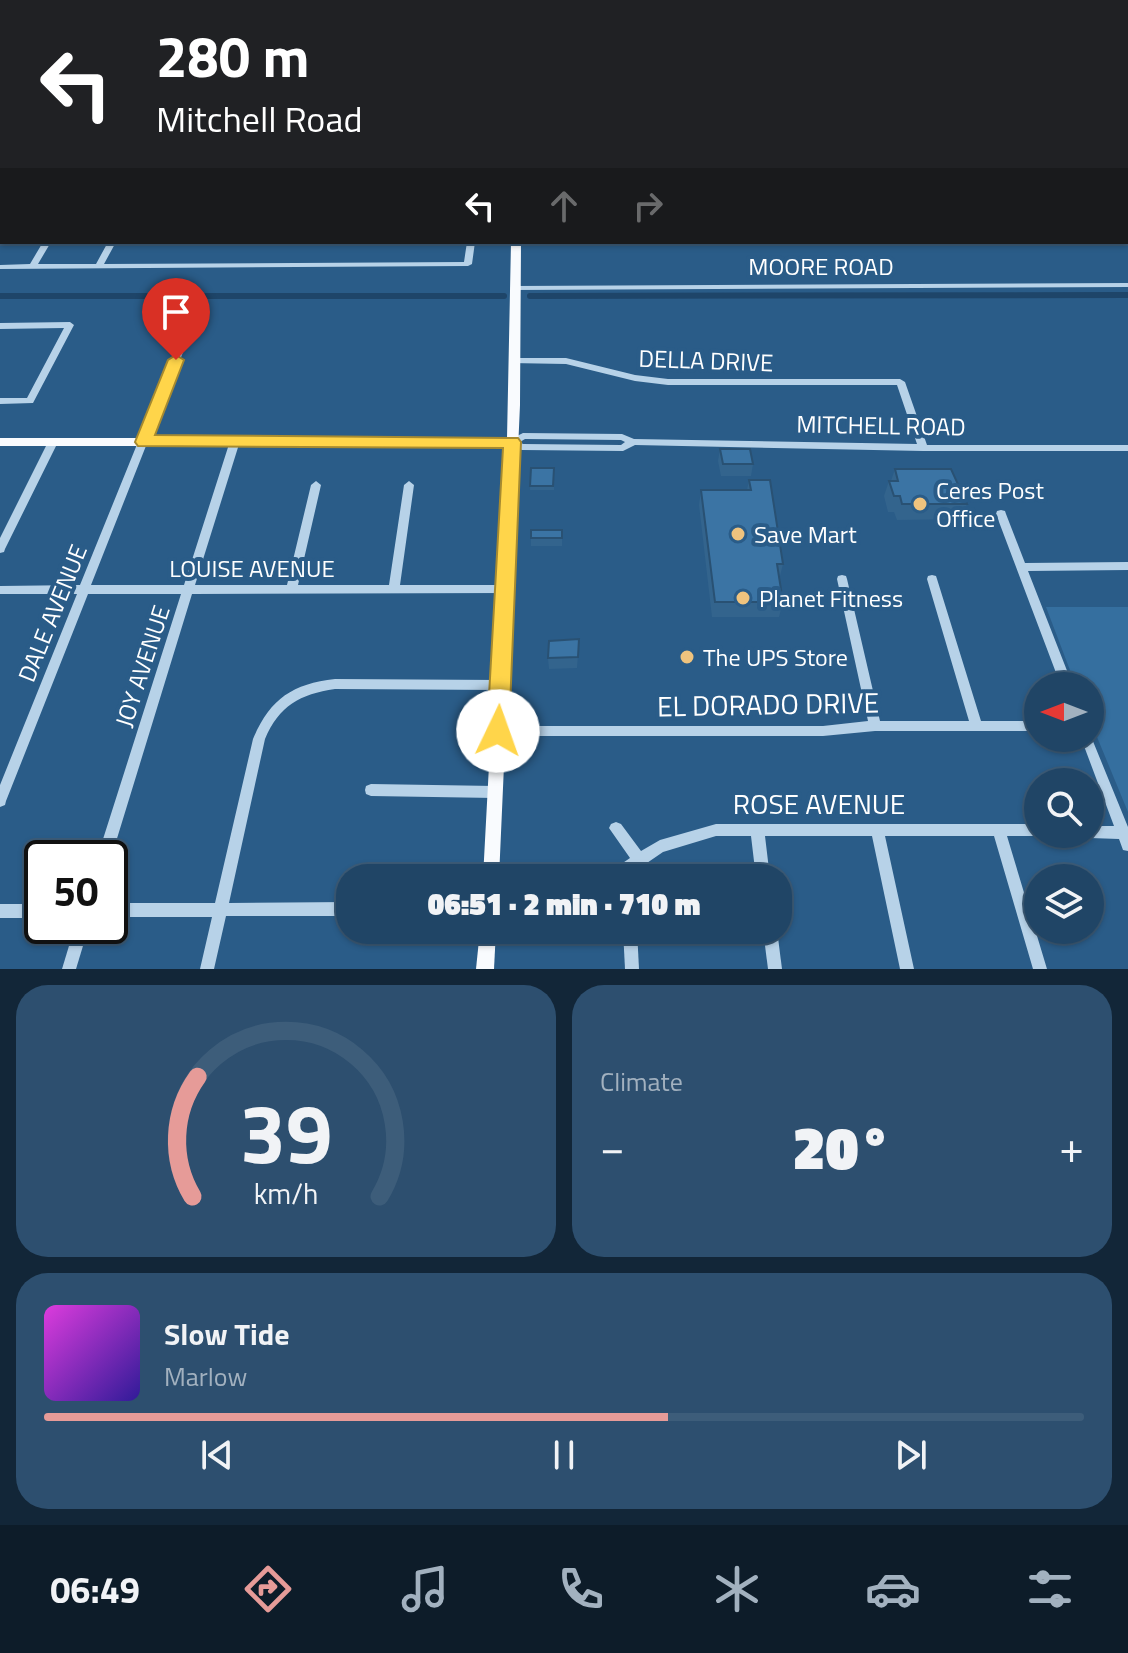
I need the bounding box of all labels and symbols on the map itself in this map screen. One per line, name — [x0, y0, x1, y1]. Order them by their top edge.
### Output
street label: MOORE ROAD — [748, 248, 894, 284]
pin — [142, 278, 210, 360]
street label: DELLA DRIVE — [638, 340, 774, 380]
street label: MITCHELL ROAD — [796, 406, 966, 444]
place label: Ceres Post Office — [936, 472, 1045, 536]
marker: Ceres Post Office — [911, 495, 929, 513]
place label: Save Mart — [754, 516, 857, 552]
marker: Save Mart — [729, 525, 747, 543]
street label: DALE AVENUE — [8, 539, 96, 687]
street label: LOUISE AVENUE — [169, 550, 335, 586]
place label: Planet Fitness — [759, 580, 903, 616]
marker: Planet Fitness — [734, 589, 752, 607]
street label: JOY AVENUE — [105, 600, 179, 732]
place label: The UPS Store — [703, 639, 848, 675]
marker: The UPS Store — [678, 648, 696, 666]
north arrow — [1024, 672, 1104, 752]
street label: EL DORADO DRIVE — [657, 681, 879, 727]
position arrow — [456, 689, 540, 773]
street label: ROSE AVENUE — [733, 782, 905, 825]
speed limit sign: 50 — [24, 840, 128, 944]

